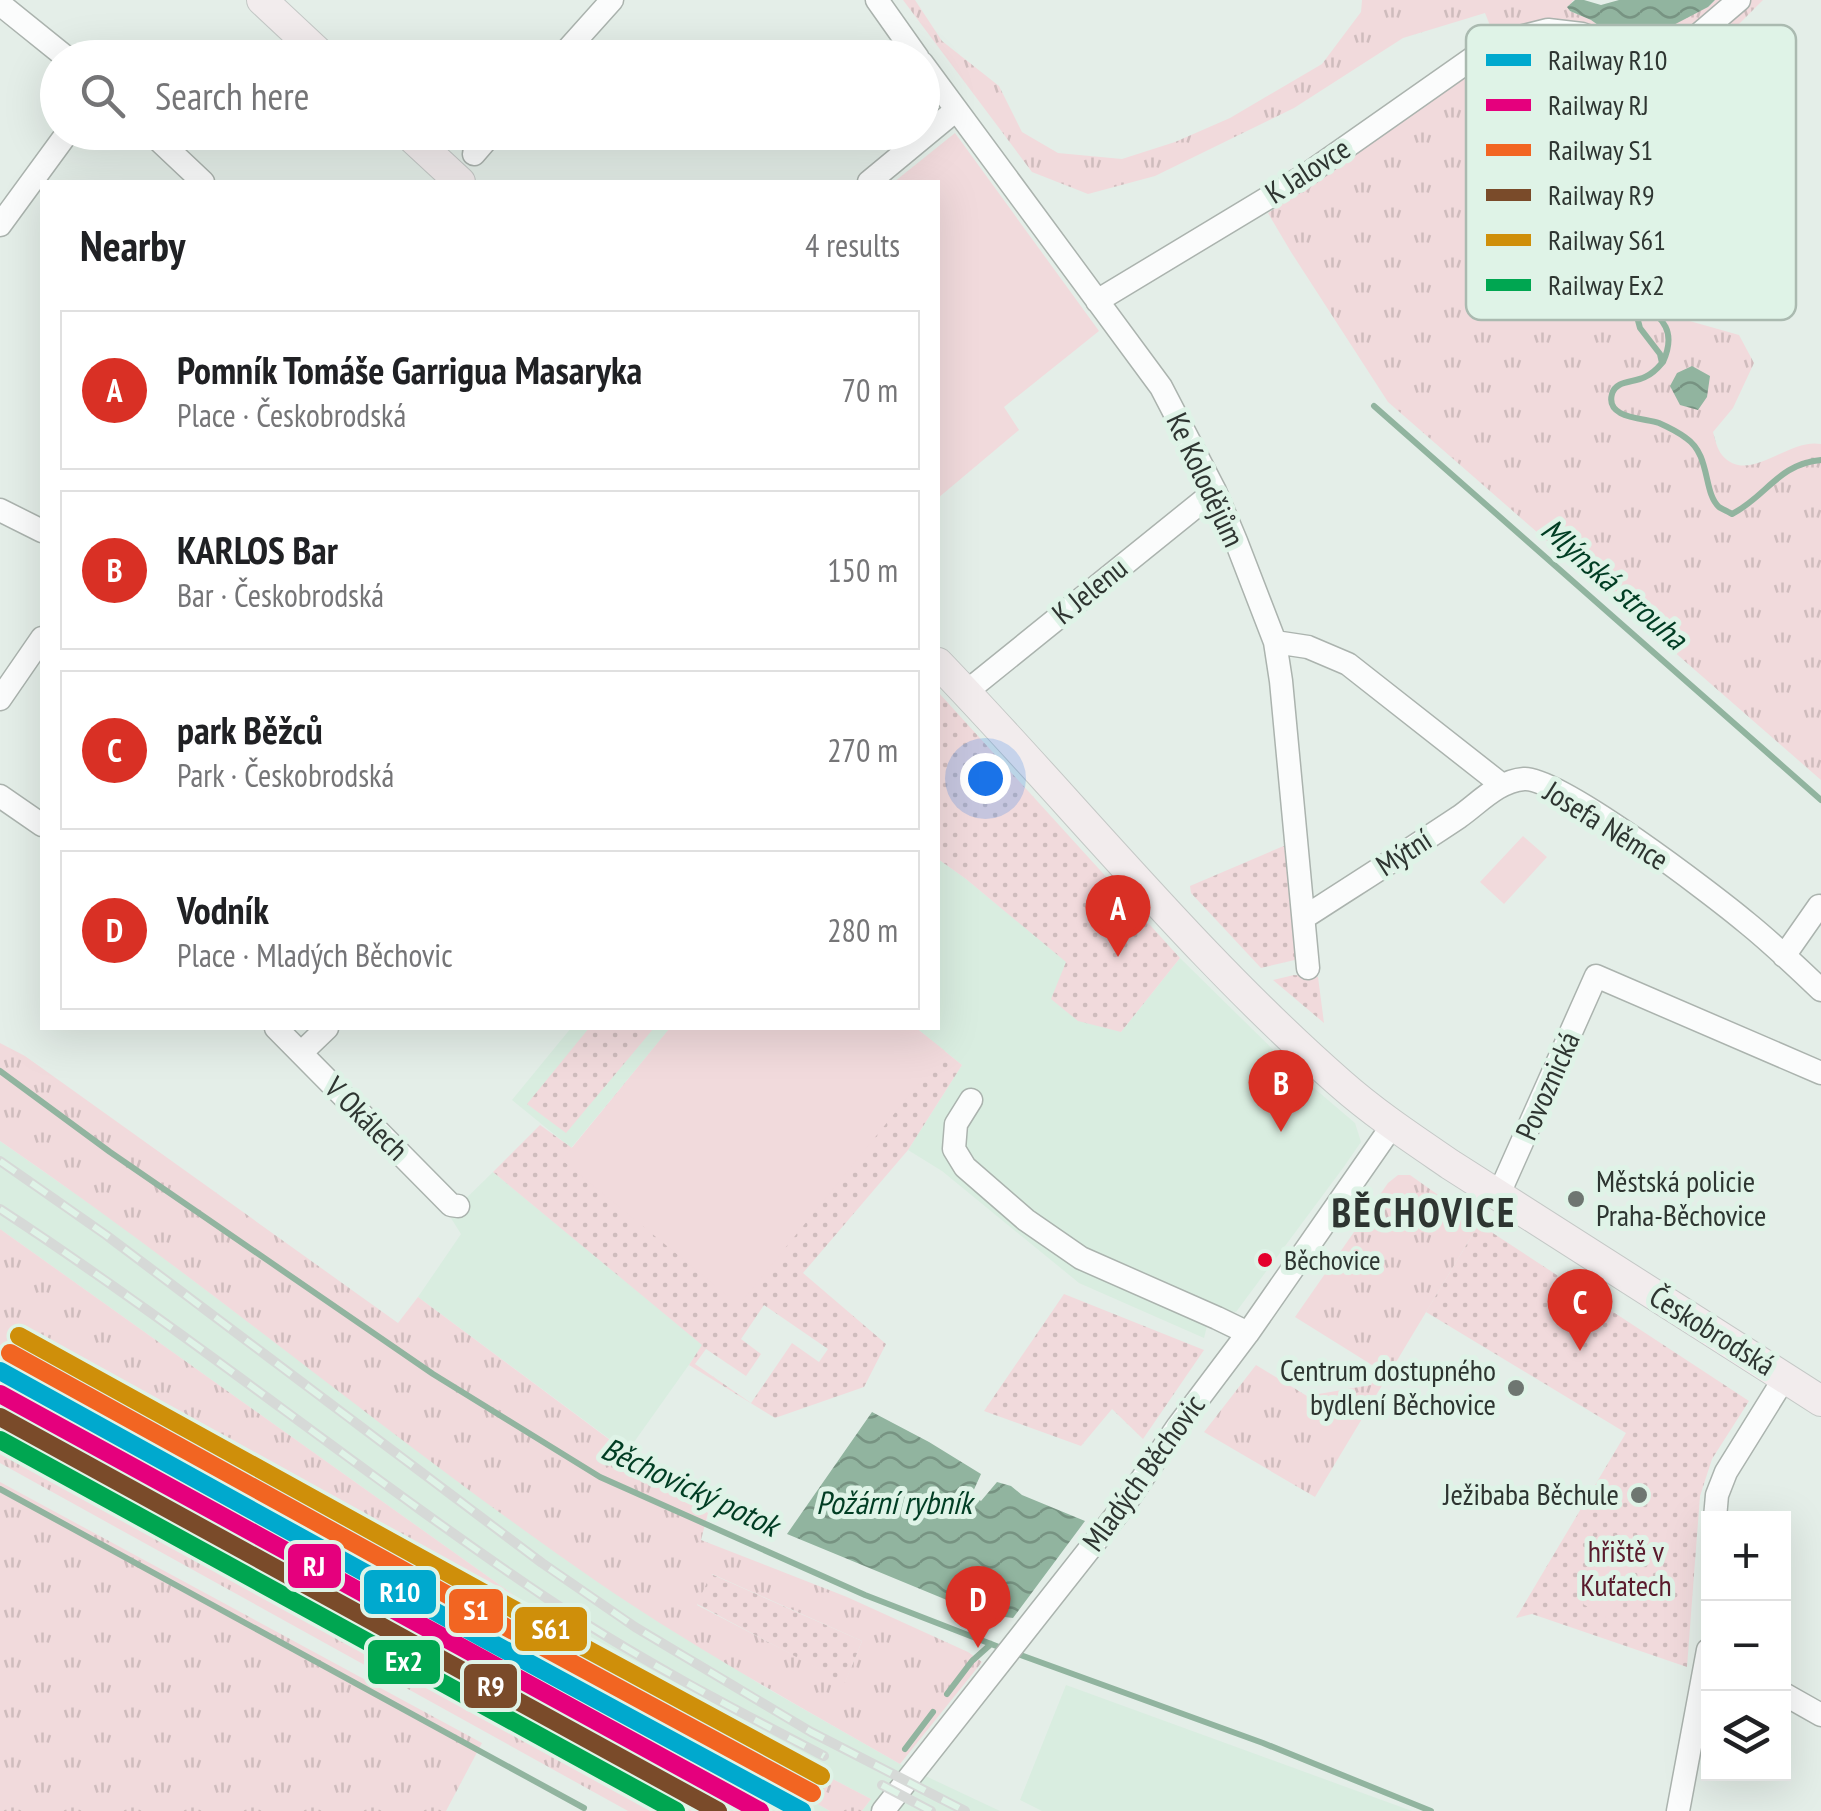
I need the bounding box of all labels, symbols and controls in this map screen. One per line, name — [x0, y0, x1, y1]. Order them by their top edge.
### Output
legend — [1466, 25, 1796, 320]
search box — [40, 40, 940, 150]
text: Railway R10 — [1548, 41, 1667, 78]
icon: search — [75, 68, 130, 123]
text: Search here — [155, 71, 309, 120]
text: Railway RJ — [1548, 86, 1649, 123]
street label: K Jalovce — [1257, 128, 1357, 212]
text: Railway S1 — [1548, 131, 1653, 168]
text: Railway R9 — [1548, 176, 1655, 213]
text: Nearby — [80, 218, 185, 273]
text: Railway S61 — [1548, 221, 1666, 258]
text: 4 results — [805, 224, 900, 266]
text: Railway Ex2 — [1548, 266, 1665, 303]
text: Pomník Tomáše Garrigua Masaryka — [177, 345, 642, 394]
text: A — [106, 369, 123, 411]
text: 70 m — [842, 369, 898, 411]
text: Place · Českobrodská — [177, 394, 406, 436]
street label: Ke Kolodějům — [1158, 406, 1254, 553]
water label: Mlýnská strouha — [1533, 508, 1698, 659]
text: KARLOS Bar — [177, 525, 338, 574]
street label: K Jelenu — [1044, 548, 1135, 632]
text: B — [107, 549, 122, 591]
text: 150 m — [827, 549, 898, 591]
text: Bar · Českobrodská — [177, 574, 384, 616]
text: park Běžců — [177, 705, 323, 754]
text: C — [107, 729, 122, 771]
text: 270 m — [827, 729, 898, 771]
your location — [960, 753, 1011, 804]
text: Park · Českobrodská — [177, 754, 394, 796]
street label: Josefa Němce — [1536, 771, 1676, 878]
street label: Mýtní — [1368, 819, 1439, 884]
pin: A — [1086, 874, 1150, 957]
text: Vodník — [177, 885, 269, 934]
text: D — [106, 909, 123, 951]
text: 280 m — [827, 909, 898, 951]
text: Place · Mladých Běchovic — [177, 934, 453, 976]
street label: Povoznická — [1506, 1025, 1588, 1146]
pin: B — [1248, 1050, 1314, 1132]
street label: V Okálech — [316, 1067, 417, 1168]
place label: Městská policie Praha-Běchovice — [1596, 1161, 1766, 1234]
district label: BĚCHOVICE — [1331, 1186, 1517, 1238]
marker: Městská policie Praha-Běchovice — [1565, 1188, 1587, 1210]
place label: Běchovice — [1284, 1241, 1381, 1278]
marker: Běchovice — [1255, 1250, 1275, 1270]
pin: C — [1548, 1268, 1612, 1351]
street label: Českobrodská — [1643, 1276, 1783, 1384]
place label: Centrum dostupného bydlení Běchovice — [1280, 1350, 1496, 1423]
marker: Centrum dostupného bydlení Běchovice — [1505, 1377, 1527, 1399]
street label: Mladých Běchovic — [1073, 1386, 1213, 1558]
water label: Běchovický potok — [595, 1427, 789, 1547]
place label: Ježibaba Běchule — [1442, 1474, 1619, 1513]
water label: Požární rybník — [816, 1481, 976, 1523]
marker: Ježibaba Běchule — [1628, 1484, 1650, 1506]
map controls — [1701, 1511, 1791, 1781]
button: + — [1701, 1511, 1791, 1601]
park label: hřiště v Kuťatech — [1580, 1531, 1672, 1604]
line badge: RJ — [286, 1542, 343, 1590]
text: RJ — [303, 1547, 325, 1584]
pin: D — [946, 1566, 1010, 1648]
line badge: R10 — [362, 1568, 438, 1616]
text: R10 — [380, 1573, 420, 1610]
line badge: S1 — [447, 1587, 505, 1635]
text: S1 — [463, 1591, 489, 1628]
button: − — [1701, 1601, 1791, 1691]
line badge: S61 — [513, 1605, 589, 1653]
text: S61 — [531, 1610, 571, 1647]
line badge: Ex2 — [366, 1638, 442, 1686]
text: Ex2 — [385, 1642, 423, 1679]
line badge: R9 — [462, 1662, 519, 1710]
text: R9 — [477, 1667, 505, 1704]
button: layers — [1701, 1691, 1791, 1781]

